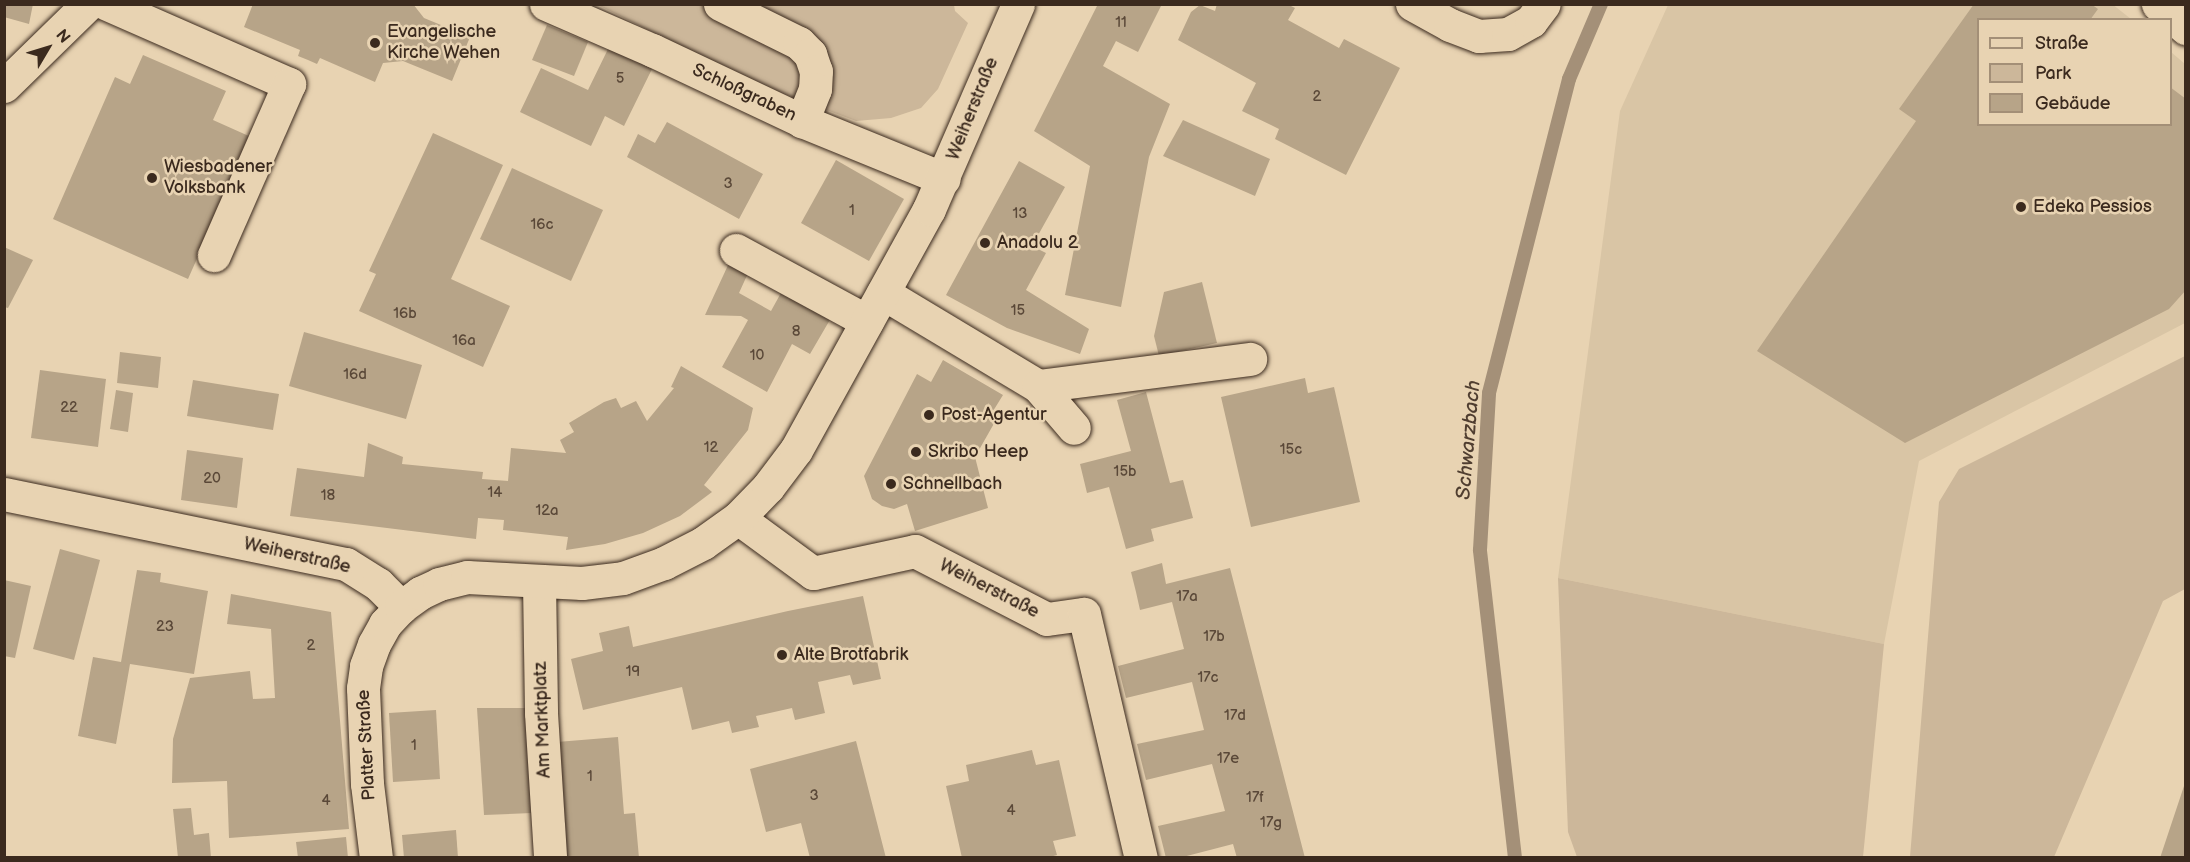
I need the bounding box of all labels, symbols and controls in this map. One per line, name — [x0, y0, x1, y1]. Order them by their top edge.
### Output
house number: 11 — [1115, 14, 1127, 32]
north arrow — [18, 18, 78, 78]
legend — [1977, 18, 2172, 126]
place label: Evangelische Kirche Wehen — [387, 22, 501, 64]
text: N — [51, 26, 74, 47]
text: Straße — [2035, 33, 2088, 54]
marker: Evangelische Kirche Wehen — [368, 36, 382, 50]
street label: Weiherstraße — [943, 54, 1003, 164]
street label: Schloßgraben — [689, 59, 799, 127]
text: Park — [2035, 63, 2071, 84]
house number: 5 — [616, 70, 624, 88]
house number: 2 — [1313, 88, 1321, 106]
text: Gebäude — [2035, 93, 2111, 114]
place label: Wiesbadener Volksbank — [164, 157, 272, 200]
marker: Wiesbadener Volksbank — [145, 171, 159, 185]
house number: 3 — [723, 175, 733, 193]
place label: Edeka Pessios — [2033, 196, 2152, 218]
marker: Edeka Pessios — [2014, 200, 2028, 214]
house number: 1 — [849, 202, 855, 220]
house number: 13 — [1012, 205, 1028, 223]
house number: 16c — [531, 216, 553, 234]
place label: Anadolu 2 — [997, 232, 1078, 254]
marker: Anadolu 2 — [978, 236, 992, 250]
house number: 15 — [1011, 302, 1025, 320]
house number: 16b — [393, 305, 417, 323]
house number: 8 — [792, 323, 800, 341]
house number: 16a — [452, 332, 476, 350]
house number: 10 — [750, 347, 764, 365]
house number: 16d — [343, 366, 367, 384]
water label: Schwarzbach — [1452, 379, 1486, 501]
house number: 22 — [60, 399, 78, 417]
place label: Post-Agentur — [941, 404, 1047, 426]
marker: Post-Agentur — [922, 408, 936, 422]
house number: 12 — [704, 439, 718, 457]
place label: Skribo Heep — [928, 441, 1029, 463]
house number: 15c — [1280, 441, 1302, 459]
marker: Skribo Heep — [909, 445, 923, 459]
house number: 15b — [1114, 463, 1136, 481]
house number: 20 — [203, 470, 221, 488]
place label: Schnellbach — [903, 473, 1002, 495]
marker: Schnellbach — [884, 477, 898, 491]
house number: 14 — [488, 484, 502, 502]
house number: 18 — [321, 487, 335, 505]
house number: 12a — [535, 502, 559, 520]
street label: Weiherstraße — [242, 533, 352, 579]
street label: Weiherstraße — [936, 555, 1042, 623]
house number: 17a — [1176, 588, 1198, 606]
house number: 23 — [156, 618, 174, 636]
house number: 17b — [1203, 628, 1225, 646]
house number: 2 — [307, 637, 315, 655]
place label: Alte Brotfabrik — [794, 644, 908, 666]
marker: Alte Brotfabrik — [775, 648, 789, 662]
street label: Am Marktplatz — [530, 661, 556, 779]
house number: 19 — [626, 663, 640, 681]
house number: 17c — [1197, 669, 1219, 687]
street label: Platter Straße — [353, 689, 381, 801]
house number: 17d — [1224, 707, 1246, 725]
house number: 1 — [411, 737, 417, 755]
house number: 17e — [1217, 750, 1239, 768]
house number: 1 — [587, 768, 593, 786]
house number: 3 — [809, 787, 819, 805]
house number: 17f — [1246, 789, 1264, 807]
house number: 4 — [321, 792, 331, 810]
house number: 4 — [1006, 802, 1016, 820]
house number: 17g — [1260, 814, 1282, 832]

